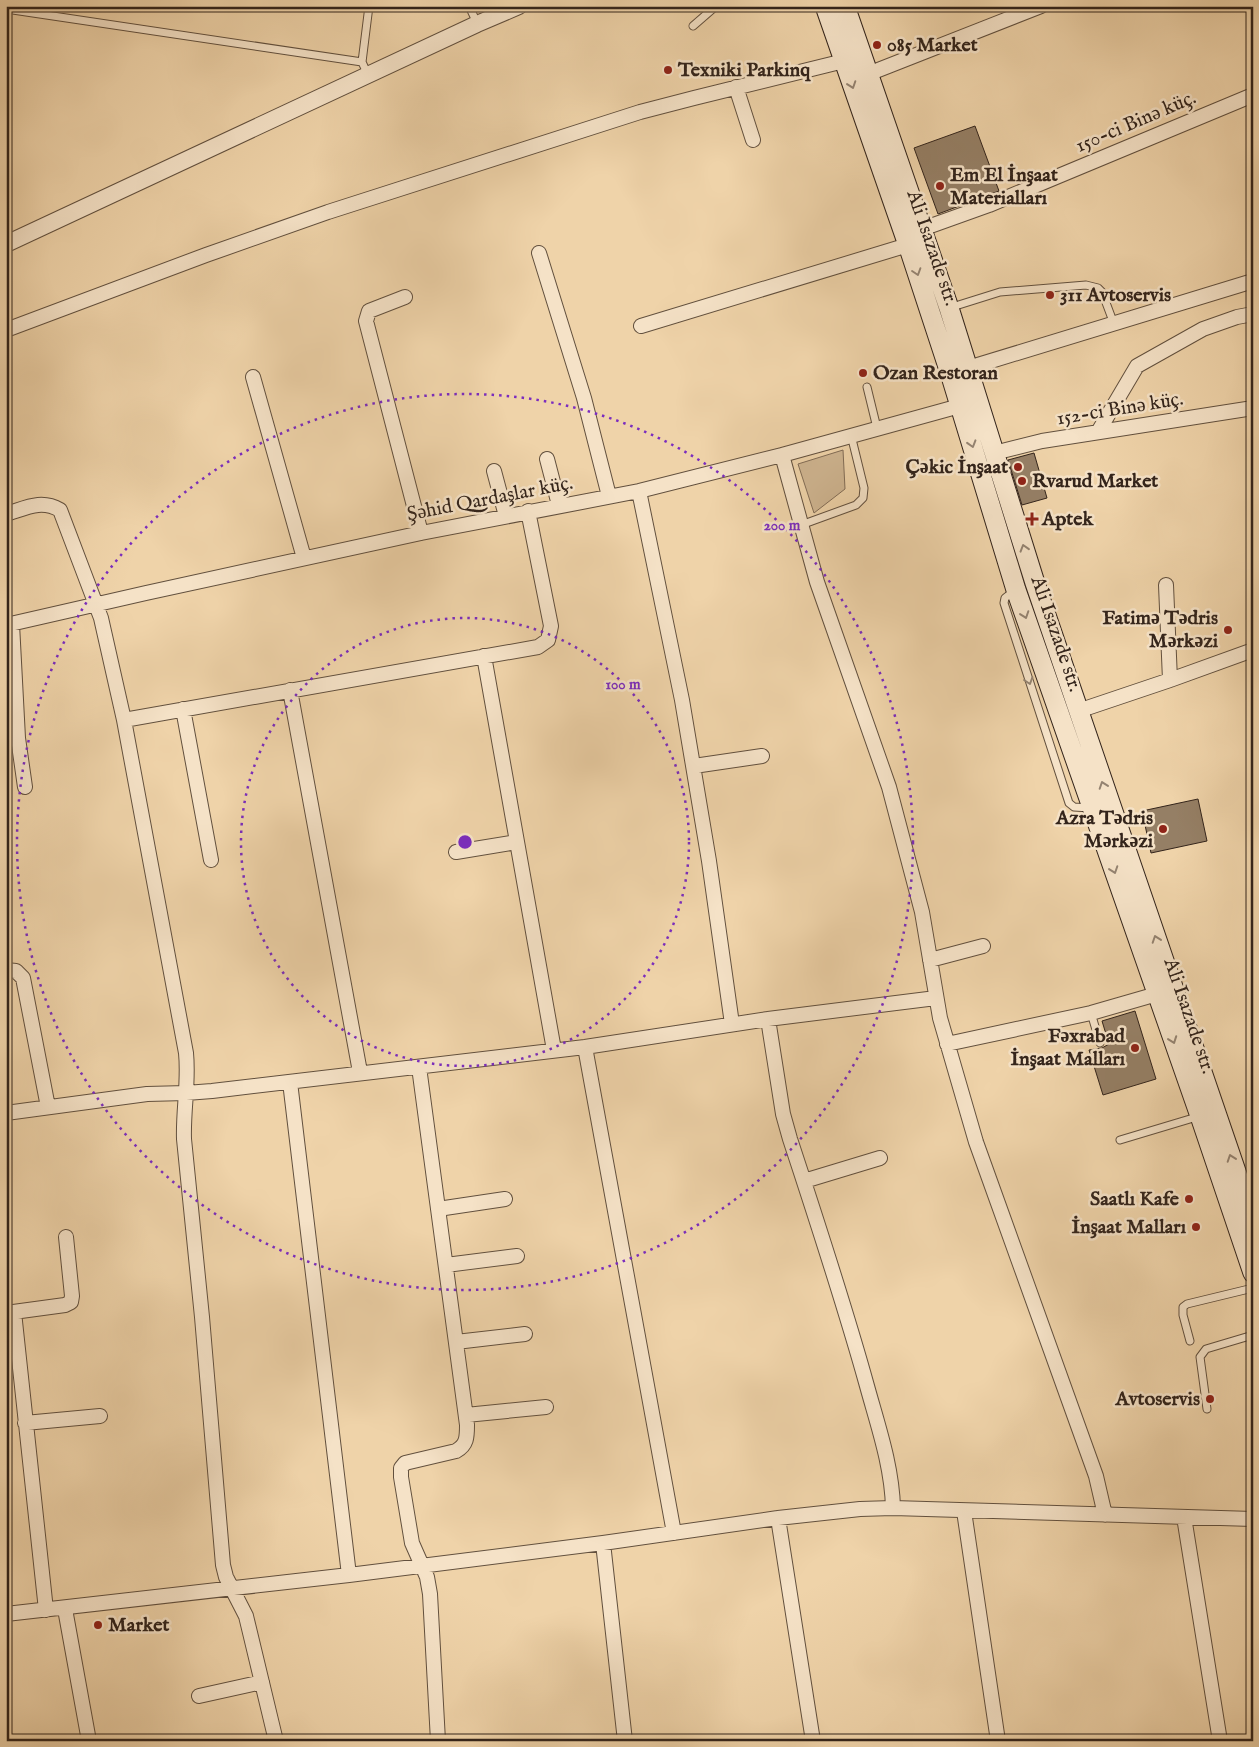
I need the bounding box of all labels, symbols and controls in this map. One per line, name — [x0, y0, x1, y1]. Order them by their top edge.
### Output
place label: 085 Market — [887, 33, 978, 58]
marker: 085 Market — [871, 39, 883, 51]
place label: Texniki Parkinq — [677, 58, 811, 83]
marker: Texniki Parkinq — [662, 64, 674, 76]
one-way arrow — [846, 81, 856, 89]
street label: 150-ci Binə küç. — [1072, 85, 1200, 159]
place label: Em El İnşaat Materialları — [950, 163, 1058, 211]
marker: Em El İnşaat Materialları — [934, 180, 946, 192]
street label: Ali Isazade str. — [900, 186, 963, 309]
one-way arrow — [912, 267, 922, 276]
place label: 311 Avtoservis — [1060, 283, 1171, 308]
marker: 311 Avtoservis — [1044, 289, 1056, 301]
place label: Ozan Restoran — [873, 361, 998, 386]
marker: Ozan Restoran — [857, 367, 869, 379]
street label: 152-ci Binə küç. — [1055, 387, 1185, 431]
one-way arrow — [966, 439, 976, 447]
place label: Çəkic İnşaat — [905, 455, 1008, 480]
marker: Çəkic İnşaat — [1012, 461, 1024, 473]
place label: Rvarud Market — [1032, 469, 1158, 494]
street label: Şəhid Qardaşlar küç. — [405, 471, 575, 527]
marker: Rvarud Market — [1016, 475, 1028, 487]
place label: Aptek — [1041, 507, 1094, 532]
marker: Aptek — [1026, 513, 1038, 525]
text: 200 m — [764, 516, 801, 535]
one-way arrow — [1020, 544, 1030, 552]
street label: Ali Isazade str. — [1024, 572, 1087, 695]
place label: Fatimə Tədris Mərkəzi — [1102, 606, 1219, 654]
one-way arrow — [1019, 611, 1029, 619]
marker: Fatimə Tədris Mərkəzi — [1222, 624, 1234, 636]
text: 100 m — [605, 675, 641, 694]
one-way arrow — [1024, 677, 1034, 685]
one-way arrow — [1099, 781, 1109, 789]
place label: Azra Tədris Mərkəzi — [1055, 806, 1154, 854]
marker: Azra Tədris Mərkəzi — [1157, 823, 1169, 835]
centre of rings — [456, 833, 474, 851]
one-way arrow — [1108, 866, 1118, 874]
one-way arrow — [1151, 935, 1161, 943]
street label: Ali Isazade str. — [1157, 954, 1220, 1077]
place label: Fəxrabad İnşaat Malları — [1010, 1024, 1126, 1072]
one-way arrow — [1167, 1035, 1177, 1044]
marker: Fəxrabad İnşaat Malları — [1129, 1042, 1141, 1054]
one-way arrow — [1227, 1155, 1237, 1163]
place label: Saatlı Kafe — [1090, 1187, 1180, 1212]
marker: Saatlı Kafe — [1183, 1193, 1195, 1205]
place label: İnşaat Malları — [1071, 1215, 1187, 1240]
marker: İnşaat Malları — [1190, 1221, 1202, 1233]
place label: Avtoservis — [1115, 1387, 1200, 1412]
marker: Avtoservis — [1204, 1393, 1216, 1405]
place label: Market — [108, 1613, 169, 1638]
marker: Market — [92, 1619, 104, 1631]

